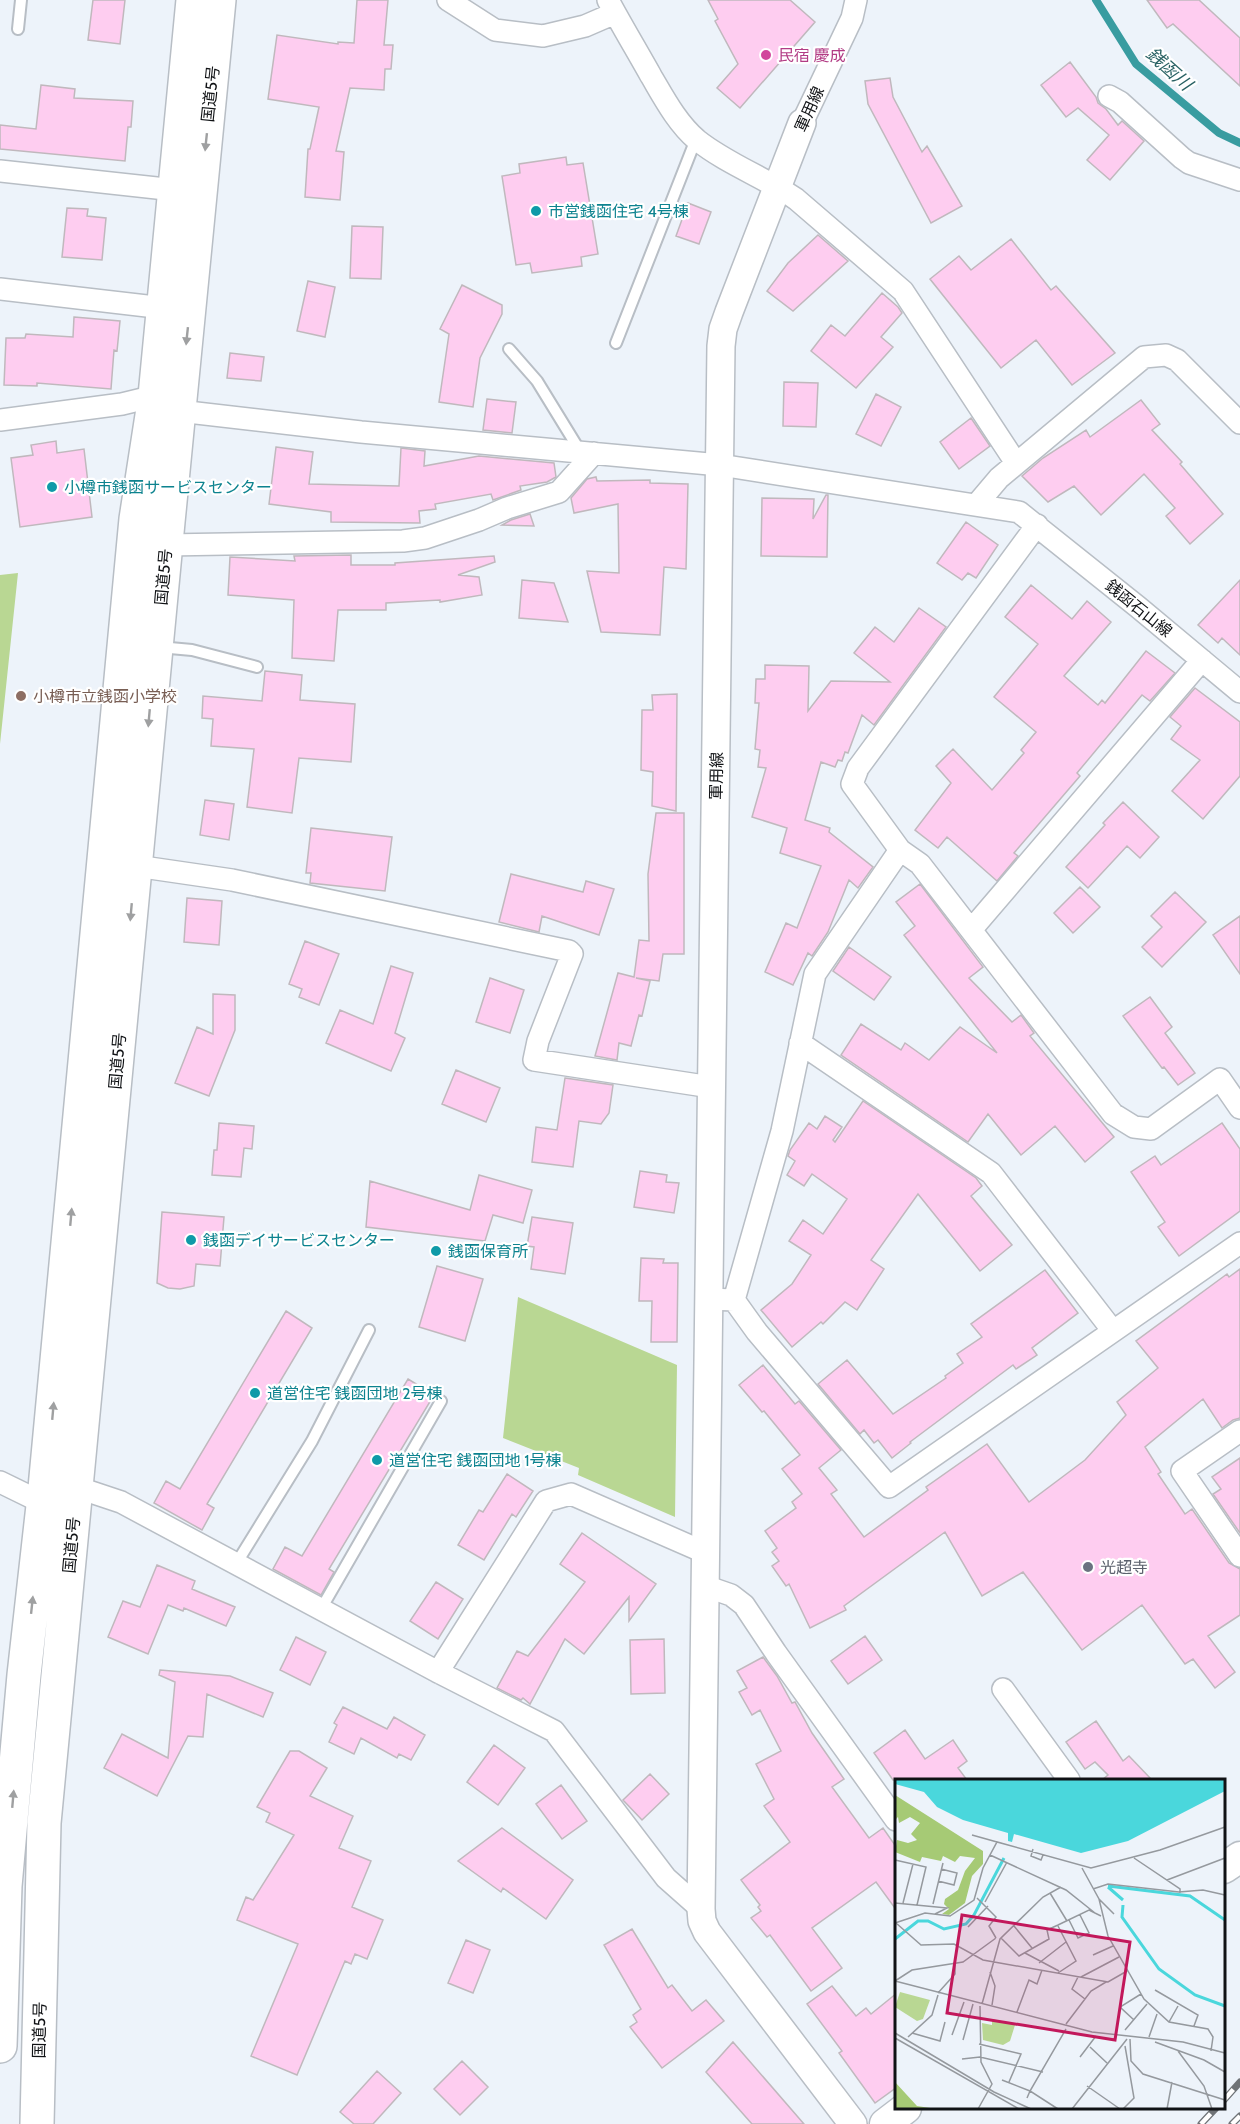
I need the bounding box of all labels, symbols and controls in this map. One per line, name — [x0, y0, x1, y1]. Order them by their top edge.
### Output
water label: 銭函川 — [1142, 43, 1198, 97]
place label: 民宿 慶成 — [778, 46, 846, 65]
marker: 民宿 慶成 — [759, 48, 773, 62]
street label: 国道5号 — [198, 65, 223, 123]
street label: 軍用線 — [791, 83, 828, 135]
one-way arrow — [201, 132, 211, 151]
place label: 市営銭函住宅 4号棟 — [548, 202, 689, 221]
marker: 市営銭函住宅 4号棟 — [529, 204, 543, 218]
one-way arrow — [182, 326, 192, 345]
place label: 小樽市銭函サービスセンター — [64, 478, 272, 497]
marker: 小樽市銭函サービスセンター — [45, 480, 59, 494]
street label: 国道5号 — [152, 548, 175, 606]
street label: 銭函石山線 — [1102, 576, 1176, 641]
place label: 小樽市立銭函小学校 — [33, 687, 177, 706]
marker: 小樽市立銭函小学校 — [14, 689, 28, 703]
one-way arrow — [144, 709, 154, 728]
street label: 軍用線 — [707, 752, 726, 800]
one-way arrow — [126, 903, 136, 922]
street label: 国道5号 — [106, 1032, 129, 1090]
one-way arrow — [66, 1207, 76, 1226]
place label: 銭函デイサービスセンター — [203, 1231, 395, 1250]
marker: 銭函デイサービスセンター — [184, 1233, 198, 1247]
place label: 銭函保育所 — [448, 1242, 528, 1261]
marker: 銭函保育所 — [429, 1244, 443, 1258]
place label: 道営住宅 銭函団地 2号棟 — [267, 1384, 443, 1403]
marker: 道営住宅 銭函団地 2号棟 — [248, 1386, 262, 1400]
one-way arrow — [48, 1401, 58, 1420]
place label: 道営住宅 銭函団地 1号棟 — [389, 1451, 561, 1470]
marker: 道営住宅 銭函団地 1号棟 — [370, 1453, 384, 1467]
street label: 国道5号 — [60, 1516, 83, 1574]
place label: 光超寺 — [1100, 1558, 1148, 1577]
marker: 光超寺 — [1081, 1560, 1095, 1574]
one-way arrow — [27, 1595, 37, 1614]
inset map — [895, 1779, 1225, 2109]
one-way arrow — [8, 1789, 18, 1808]
street label: 国道5号 — [30, 2002, 49, 2058]

